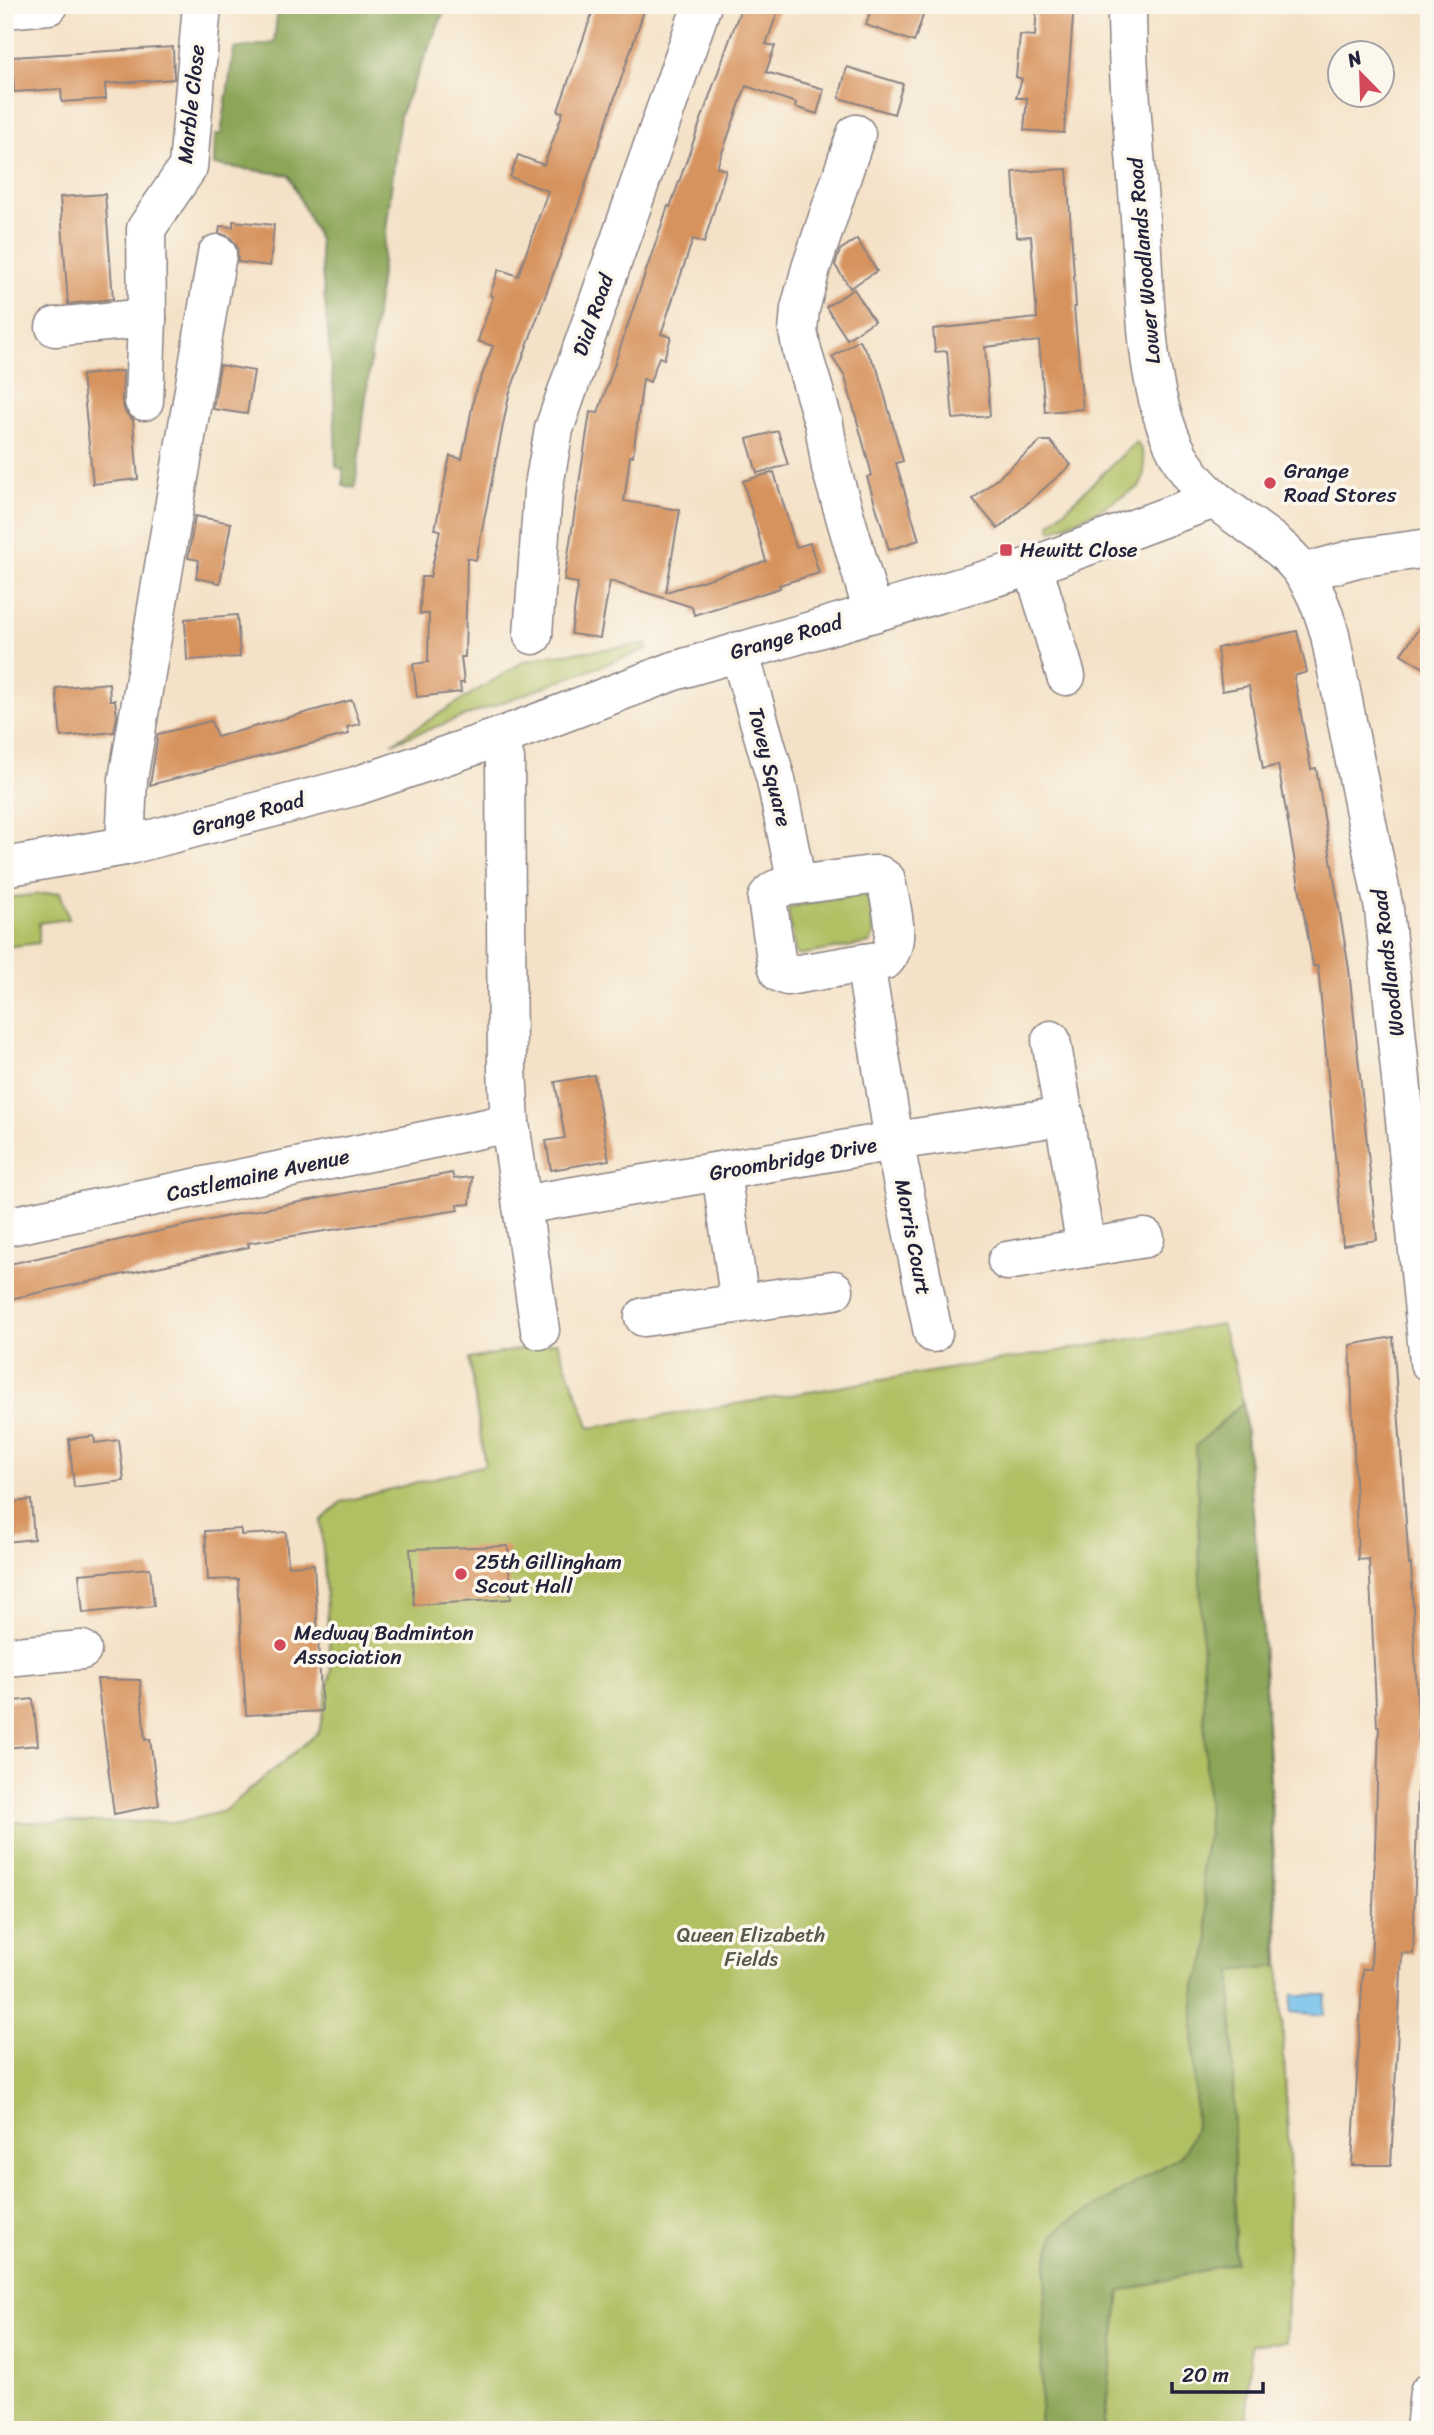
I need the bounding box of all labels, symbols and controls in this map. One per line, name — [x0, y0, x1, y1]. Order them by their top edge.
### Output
north arrow — [1326, 38, 1396, 108]
text: N — [1341, 41, 1368, 77]
street label: Marble Close — [166, 42, 216, 166]
street label: Lower Woodlands Road — [1116, 154, 1172, 366]
street label: Dial Road — [561, 267, 625, 361]
place label: Grange Road Stores — [1284, 452, 1397, 514]
marker: Grange Road Stores — [1262, 475, 1278, 491]
place label: Hewitt Close — [1020, 531, 1138, 569]
marker: Hewitt Close — [998, 542, 1014, 558]
street label: Grange Road — [725, 602, 848, 671]
street label: Tovey Square — [737, 703, 803, 831]
street label: Grange Road — [187, 780, 310, 847]
street label: Woodlands Road — [1360, 885, 1416, 1039]
street label: Groombridge Drive — [706, 1126, 880, 1192]
street label: Castlemaine Avenue — [163, 1137, 353, 1213]
street label: Morris Court — [883, 1176, 943, 1298]
place label: 25th Gillingham Scout Hall — [475, 1543, 622, 1605]
marker: 25th Gillingham Scout Hall — [453, 1566, 469, 1582]
place label: Medway Badminton Association — [293, 1614, 474, 1676]
marker: Medway Badminton Association — [272, 1637, 288, 1653]
park label: Queen Elizabeth Fields — [677, 1916, 825, 1978]
scale bar — [1172, 2351, 1262, 2395]
text: 20 m — [1182, 2356, 1229, 2394]

